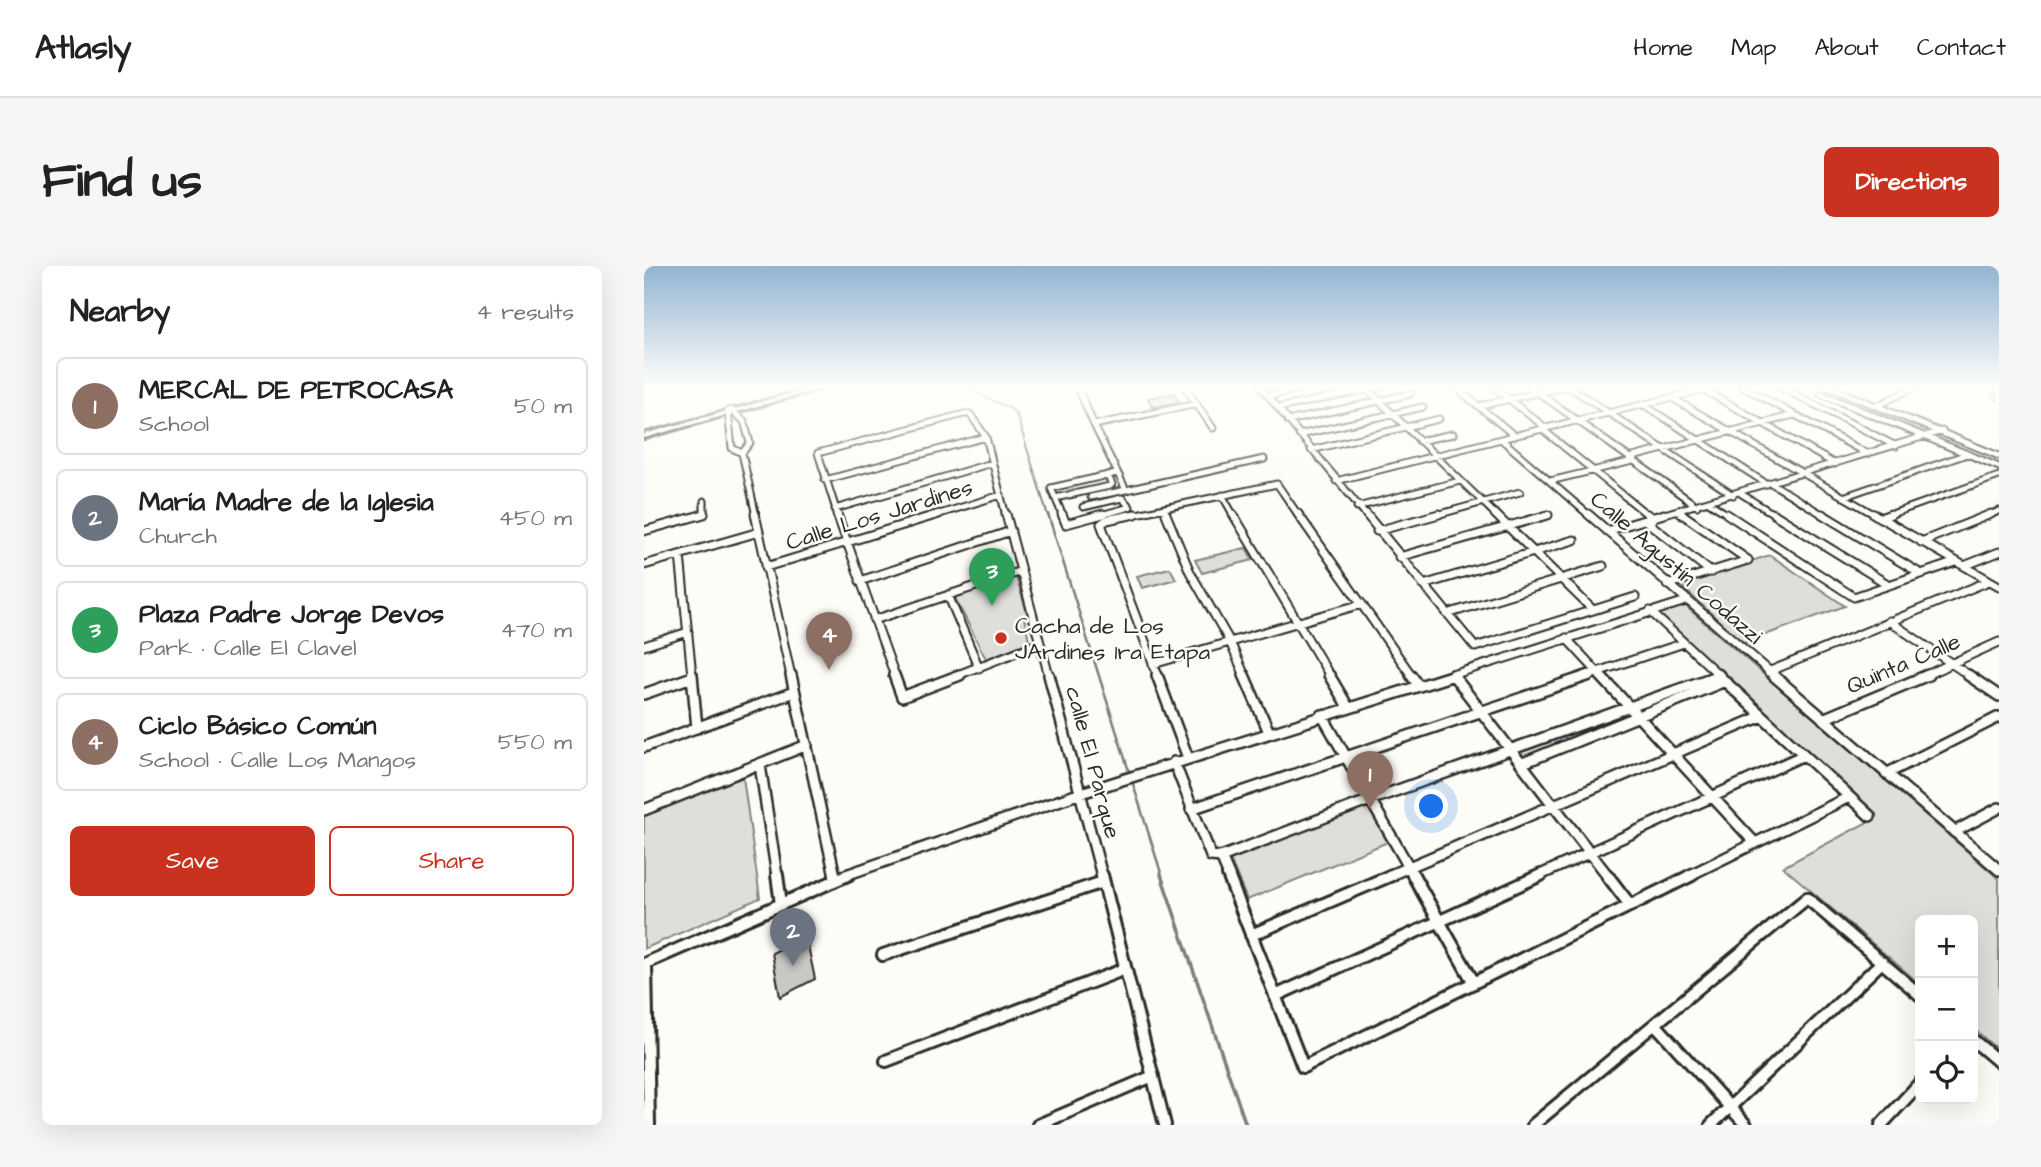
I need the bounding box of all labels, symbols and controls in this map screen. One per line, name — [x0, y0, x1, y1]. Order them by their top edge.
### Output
text: Atlasly — [35, 25, 131, 71]
text: Home — [1633, 31, 1693, 65]
text: Map — [1731, 31, 1776, 65]
text: About — [1814, 31, 1879, 65]
text: Contact — [1917, 31, 2006, 65]
button: Directions — [1824, 147, 1999, 217]
text: Find us — [42, 148, 202, 216]
text: Nearby — [70, 291, 170, 333]
text: 4 results — [476, 296, 574, 328]
text: MERCAL DE PETROCASA — [139, 372, 453, 408]
text: 1 — [94, 390, 96, 422]
text: 50 m — [514, 390, 572, 422]
text: School — [139, 408, 209, 440]
street label: Calle Los Jardines — [782, 471, 977, 559]
text: María Madre de la Iglesia — [139, 484, 434, 520]
street label: Calle Agustín Codazzi — [1582, 484, 1770, 653]
text: 2 — [88, 502, 102, 534]
text: 450 m — [498, 502, 572, 534]
text: Church — [139, 520, 217, 552]
pin: 3 — [969, 548, 1015, 606]
text: Plaza Padre Jorge Devos — [139, 596, 444, 632]
place label: Cacha de Los JArdines 1ra Etapa — [1015, 610, 1211, 668]
pin: 4 — [806, 612, 852, 670]
text: 3 — [89, 614, 101, 646]
text: 470 m — [501, 614, 572, 646]
street label: Quinta Calle — [1841, 626, 1965, 702]
marker: Cacha de Los JArdines 1ra Etapa — [993, 630, 1009, 646]
text: Park · Calle El Clavel — [139, 632, 357, 664]
street label: calle El Parque — [1057, 682, 1129, 842]
text: Ciclo Básico Común — [139, 708, 377, 744]
text: 4 — [87, 726, 103, 758]
text: 550 m — [498, 726, 572, 758]
text: School · Calle Los Mangos — [139, 744, 416, 776]
pin: 1 — [1347, 751, 1393, 809]
your location — [1414, 789, 1448, 823]
button: Save — [70, 826, 315, 896]
button: Share — [329, 826, 574, 896]
pin: 2 — [770, 908, 816, 966]
map controls — [1915, 915, 1978, 1104]
button: + — [1915, 915, 1978, 978]
button: − — [1915, 978, 1978, 1041]
button: locate — [1915, 1041, 1978, 1104]

